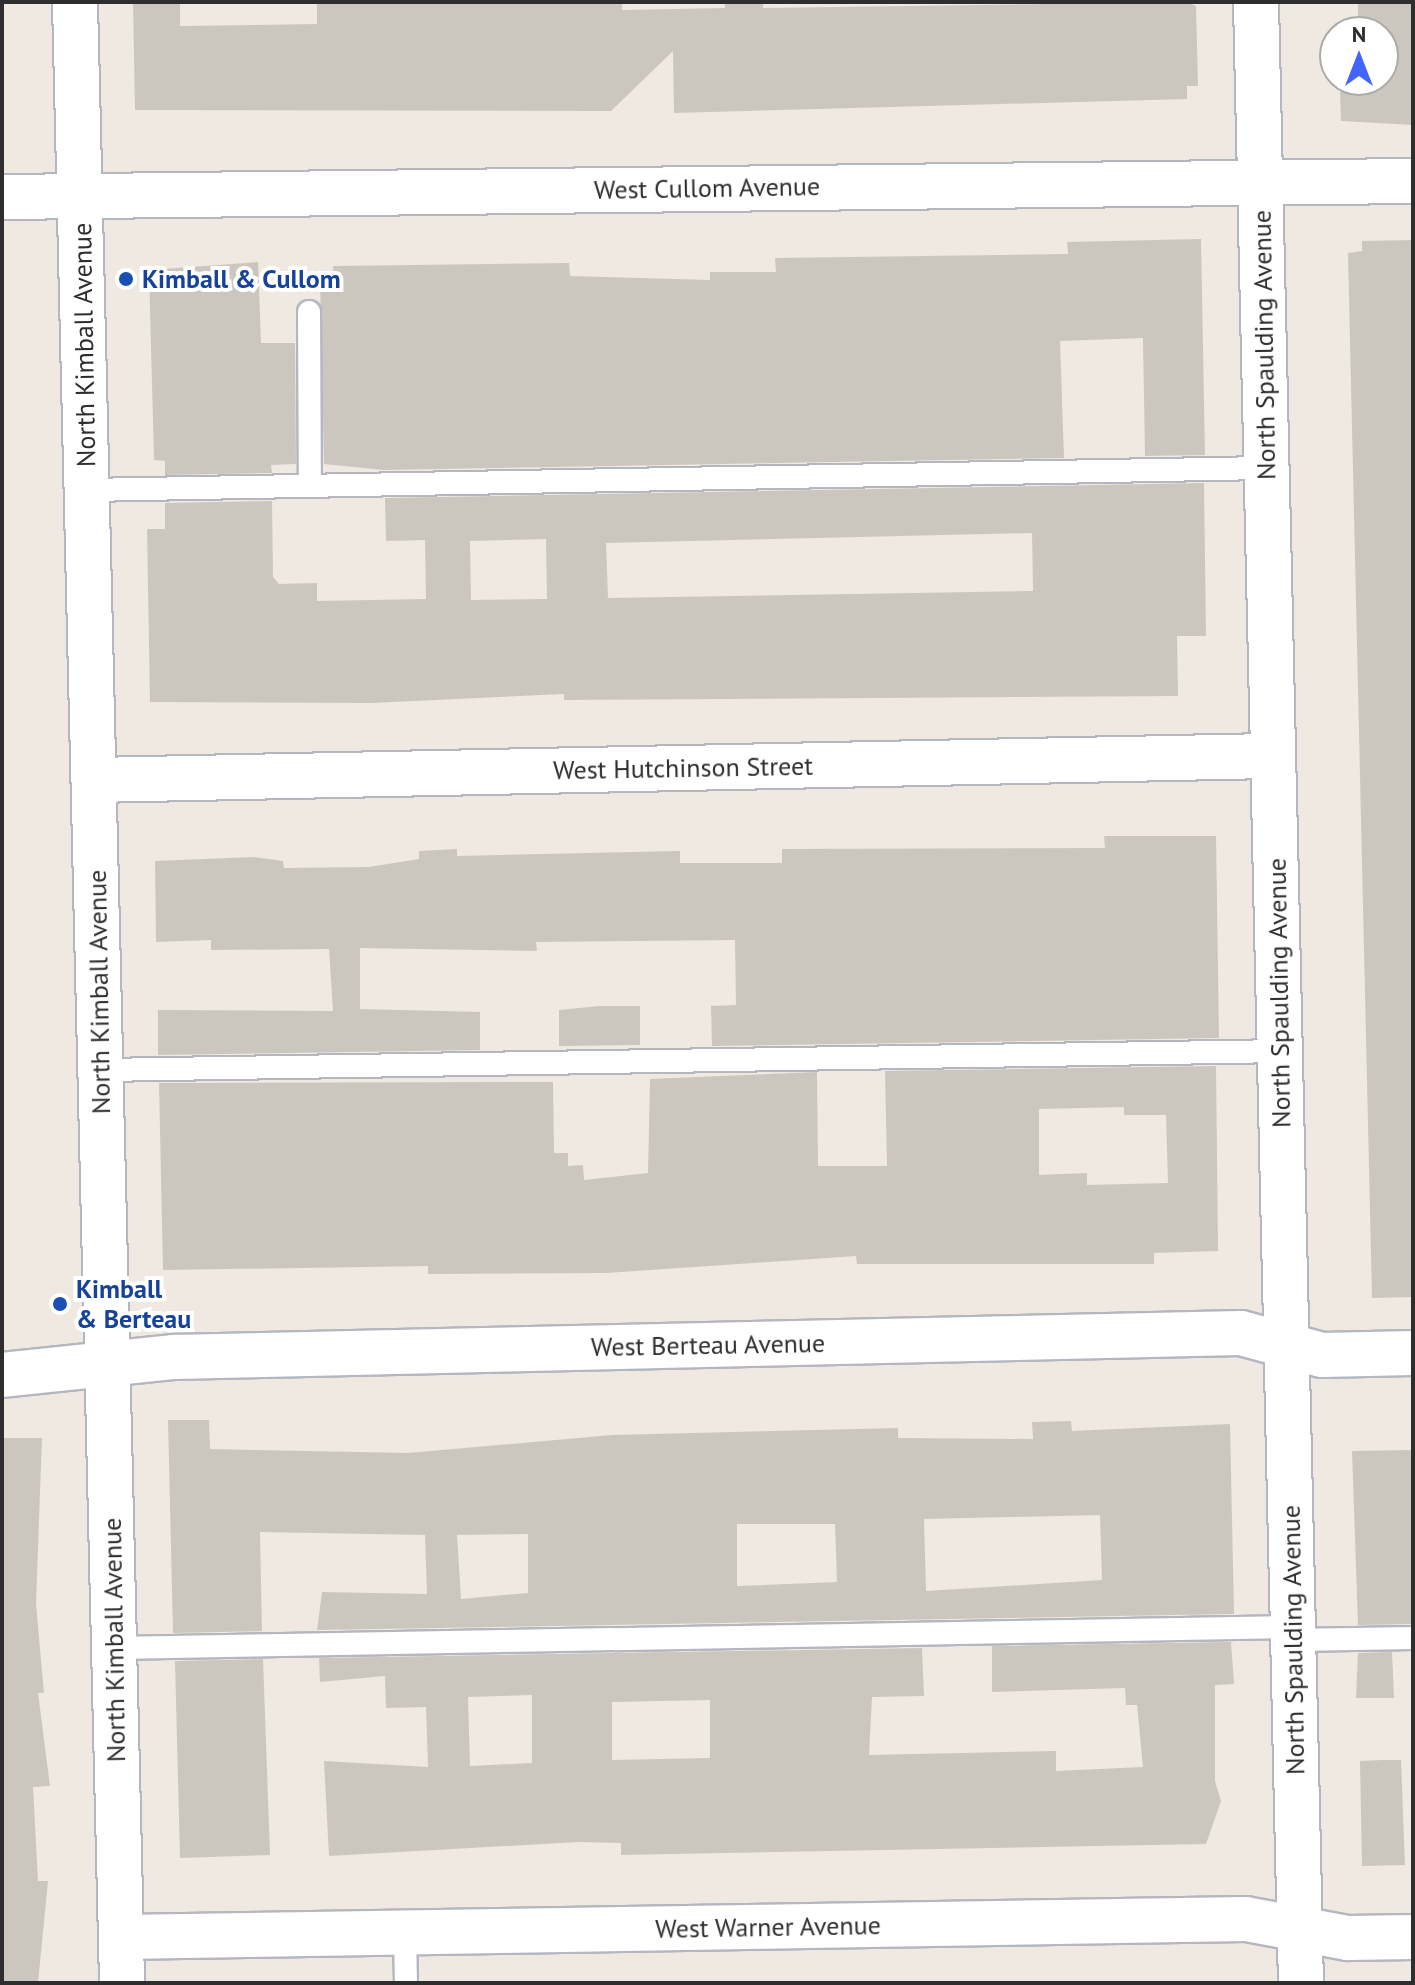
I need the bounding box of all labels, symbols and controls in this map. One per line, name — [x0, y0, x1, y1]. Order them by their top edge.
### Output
north arrow — [1319, 16, 1399, 96]
text: N — [1352, 20, 1366, 48]
street label: West Cullom Avenue — [593, 170, 821, 206]
street label: North Spaulding Avenue — [1246, 209, 1282, 481]
street label: North Kimball Avenue — [66, 222, 102, 468]
place label: Kimball & Cullom — [142, 263, 341, 295]
marker: Kimball & Cullom — [117, 270, 135, 288]
street label: West Hutchinson Street — [553, 750, 813, 786]
street label: North Spaulding Avenue — [1261, 857, 1297, 1129]
street label: North Kimball Avenue — [81, 869, 117, 1115]
place label: Kimball & Berteau — [76, 1273, 191, 1334]
marker: Kimball & Berteau — [51, 1295, 69, 1313]
street label: West Berteau Avenue — [590, 1327, 826, 1363]
street label: North Spaulding Avenue — [1275, 1504, 1311, 1776]
street label: North Kimball Avenue — [96, 1517, 132, 1763]
street label: West Warner Avenue — [654, 1909, 882, 1945]

